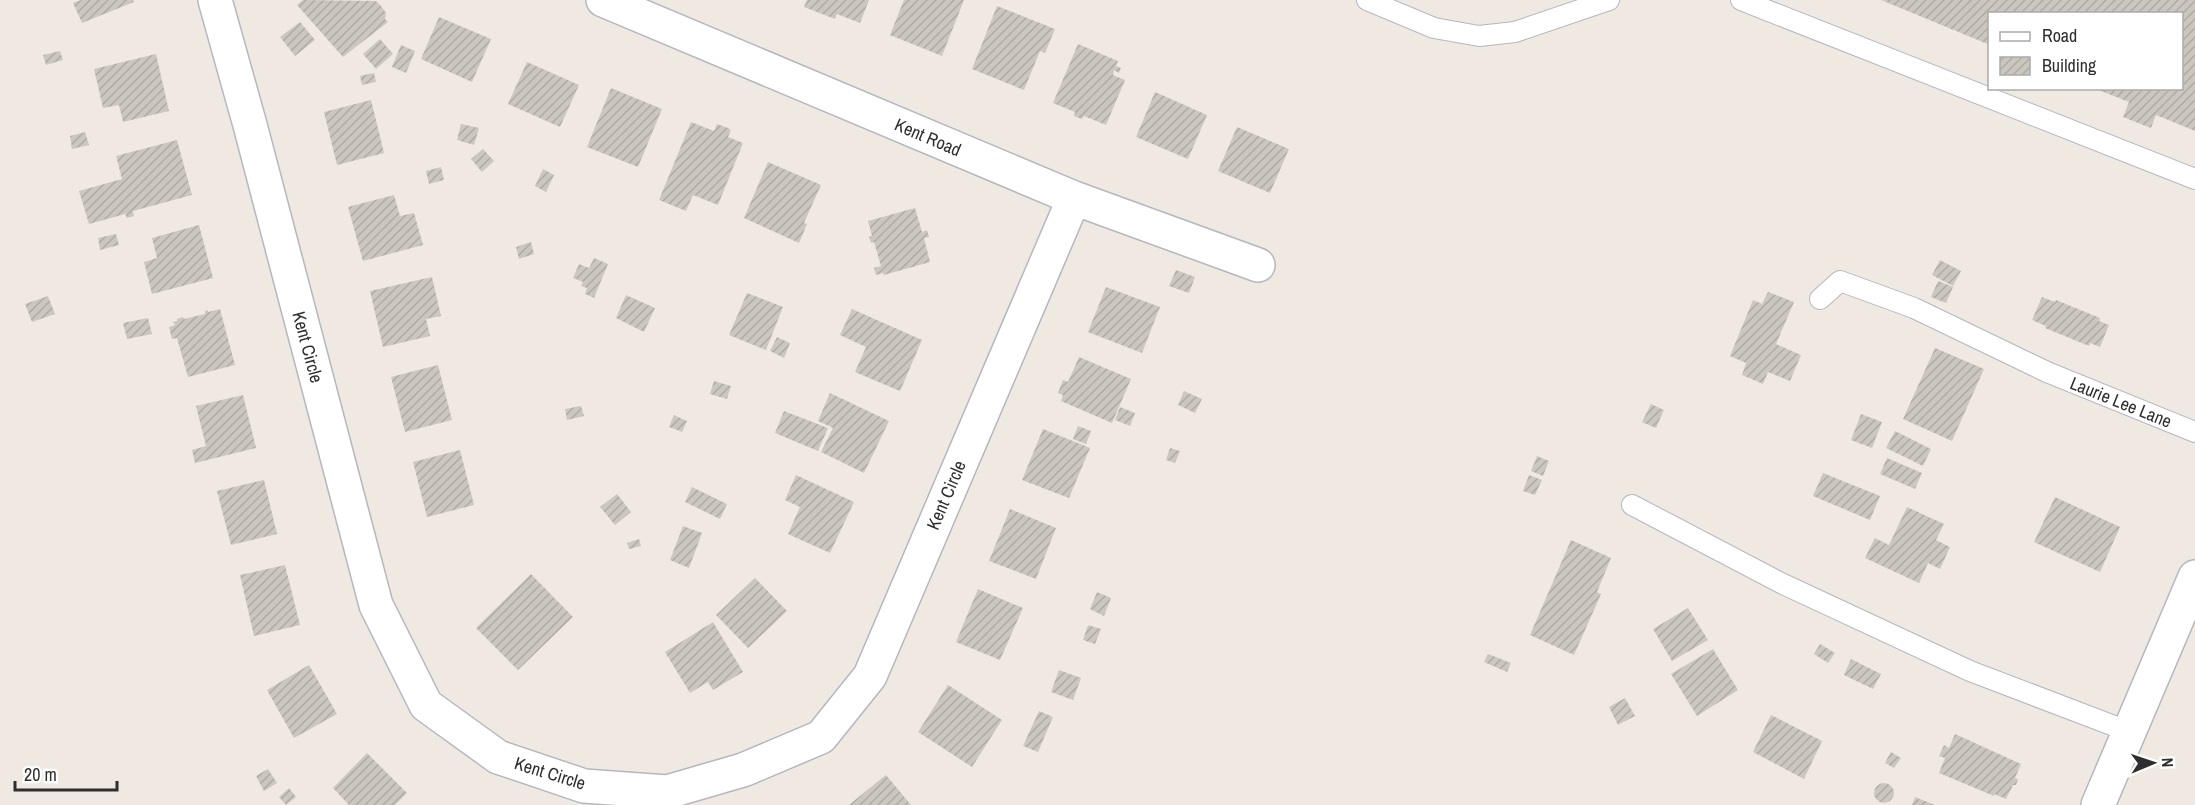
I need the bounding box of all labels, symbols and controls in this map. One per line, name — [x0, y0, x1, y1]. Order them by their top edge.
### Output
legend — [1988, 12, 2183, 90]
text: Road — [2042, 23, 2077, 48]
text: Building — [2042, 53, 2097, 78]
street label: Kent Road — [891, 112, 965, 162]
street label: Kent Circle — [286, 309, 330, 385]
street label: Laurie Lee Lane — [2066, 370, 2176, 434]
street label: Kent Circle — [920, 457, 972, 533]
north arrow — [2123, 733, 2183, 793]
street label: Kent Circle — [511, 750, 589, 796]
scale bar — [15, 754, 117, 792]
text: N — [2157, 757, 2179, 768]
text: 20 m — [24, 762, 57, 787]

